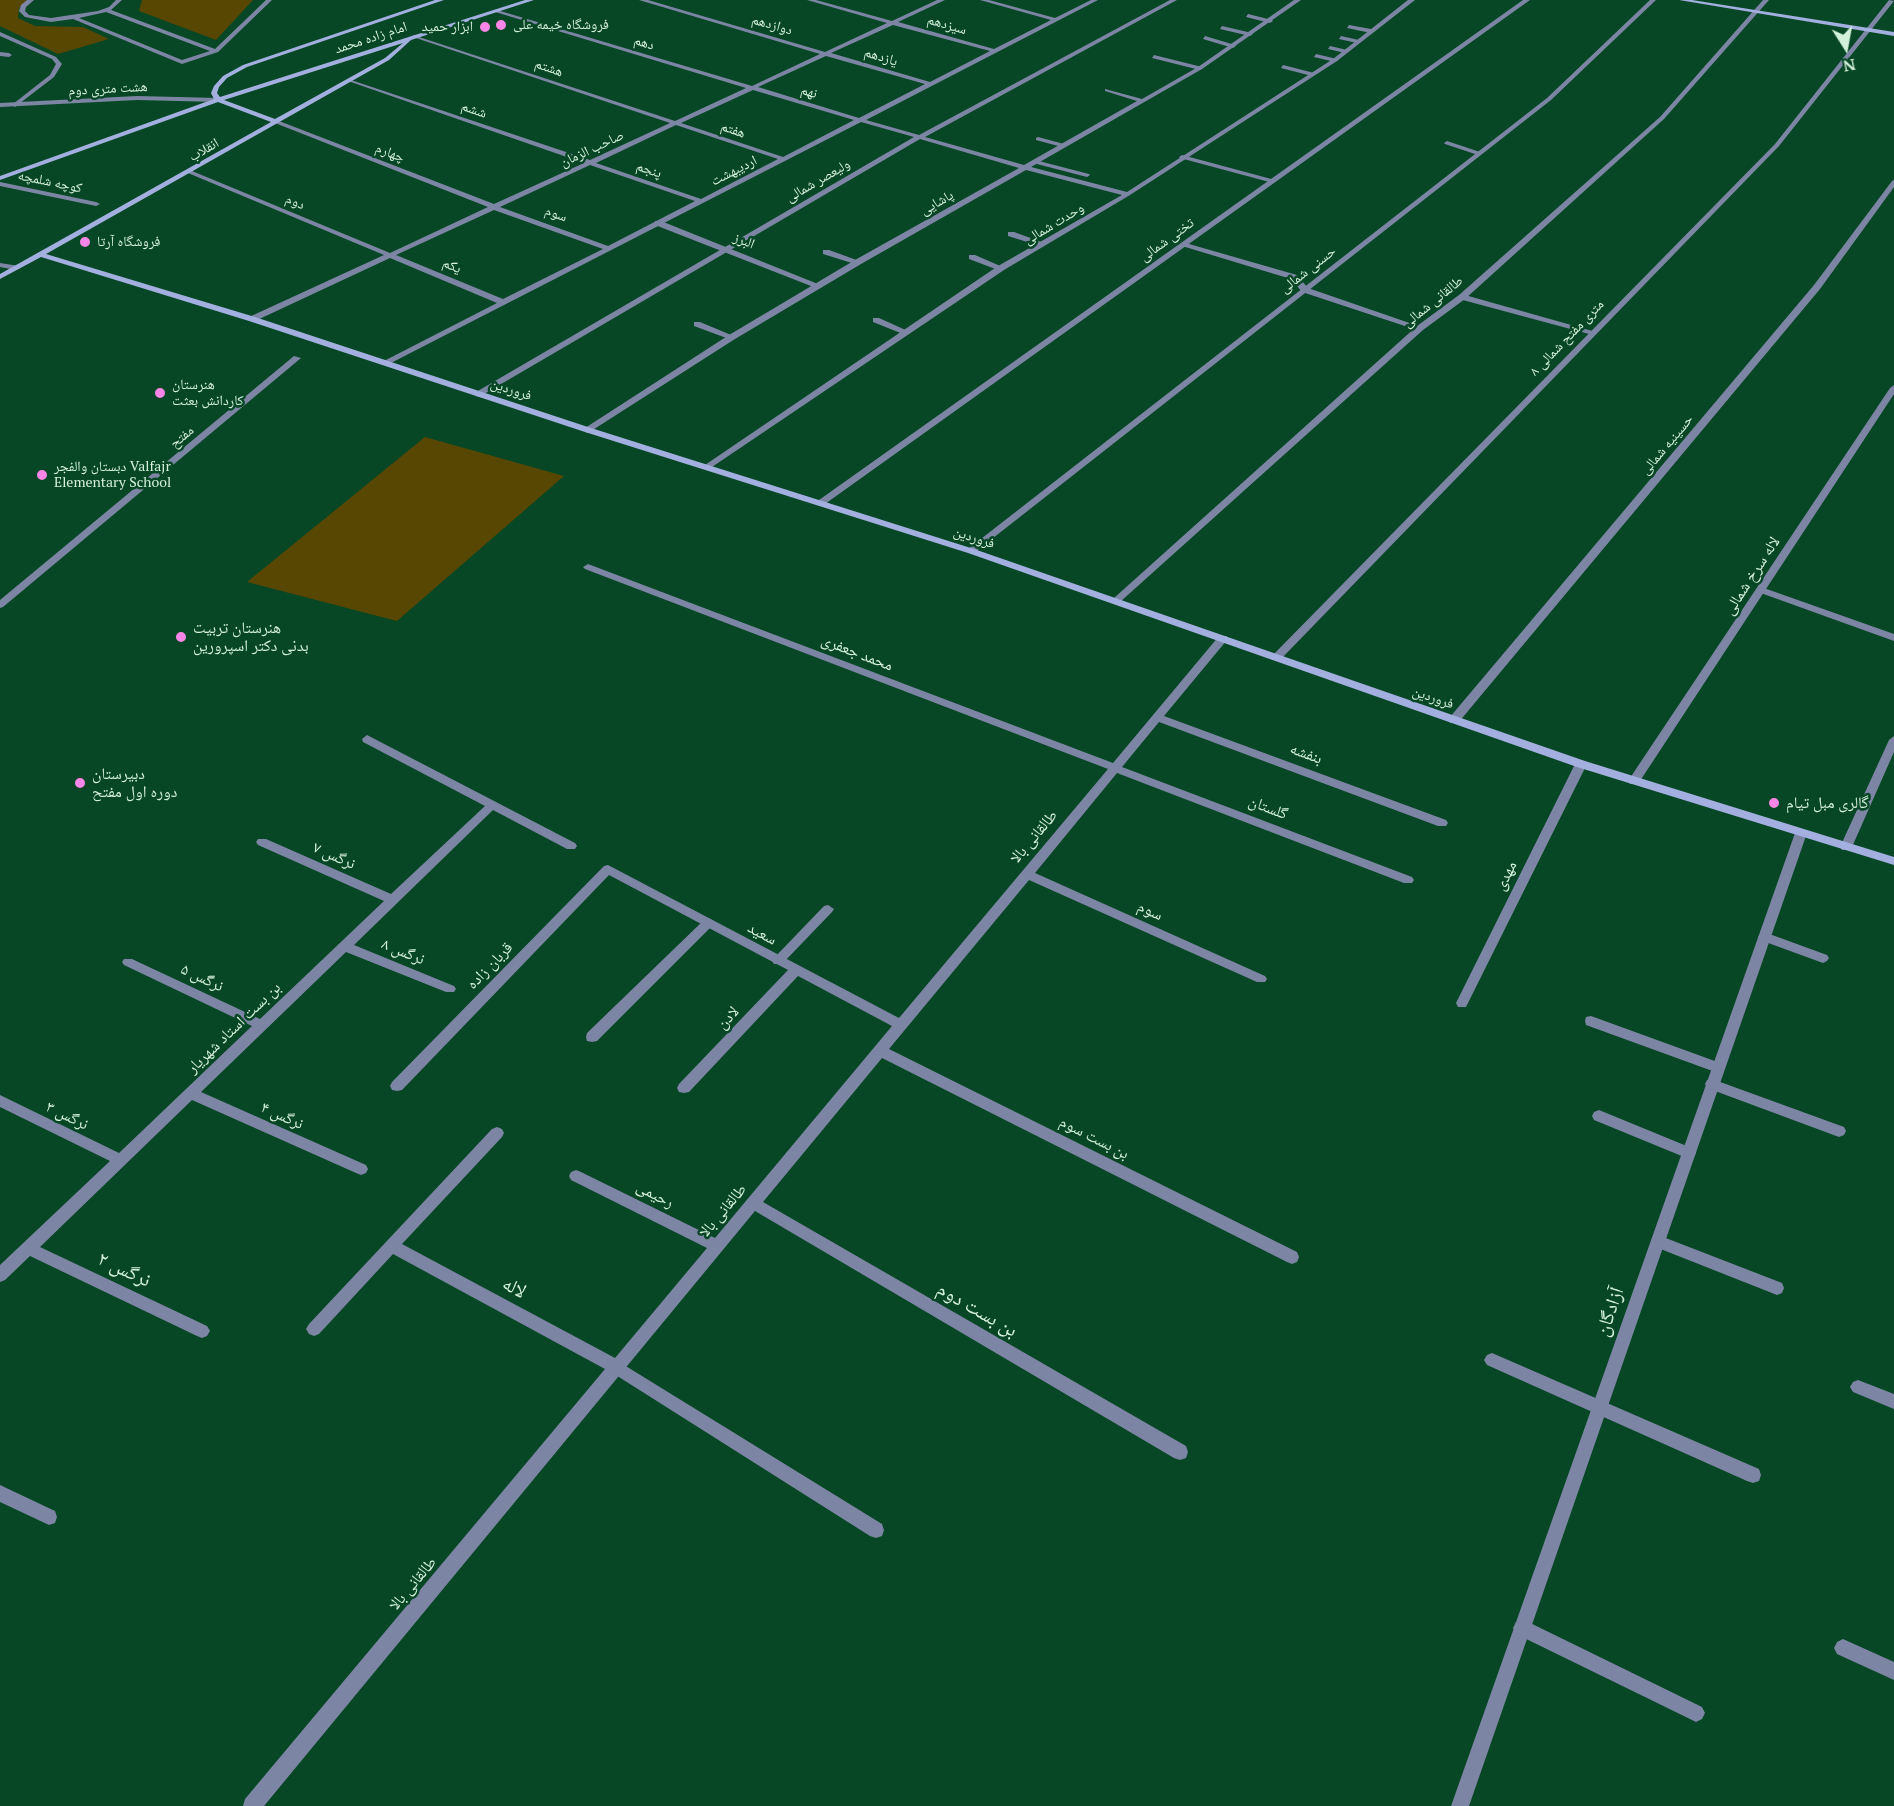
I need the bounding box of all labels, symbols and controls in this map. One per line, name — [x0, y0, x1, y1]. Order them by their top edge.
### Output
street label: دوازدهم — [750, 11, 794, 39]
street label: سیزدهم — [925, 11, 969, 39]
place label: فروشگاه خیمه علی — [513, 17, 609, 33]
street label: امام زاده محمد — [333, 18, 409, 58]
marker: فروشگاه خیمه علی — [494, 18, 508, 32]
north arrow — [1816, 18, 1876, 78]
place label: ابزار حمید — [422, 19, 473, 35]
marker: ابزار حمید — [478, 20, 492, 34]
street label: دهم — [632, 32, 656, 54]
street label: یازدهم — [862, 44, 900, 70]
text: N — [1841, 54, 1857, 78]
street label: هشتم — [533, 55, 565, 81]
street label: هشت متری دوم — [68, 79, 148, 99]
street label: نهم — [799, 82, 819, 102]
street label: ششم — [459, 98, 489, 122]
street label: هفتم — [718, 118, 748, 142]
street label: صاحب الزمان — [557, 127, 627, 171]
street label: انقلاب — [186, 135, 222, 165]
street label: چهارم — [373, 140, 407, 166]
street label: اردیبهشت — [708, 152, 760, 190]
street label: ولیعصر شمالی — [783, 156, 853, 206]
street label: پنجم — [634, 158, 664, 182]
street label: کوچه شلمچه — [16, 167, 84, 197]
street label: پاشایی — [917, 187, 957, 219]
street label: دوم — [283, 191, 307, 213]
street label: وحدت شمالی — [1021, 199, 1087, 249]
street label: سوم — [543, 202, 569, 226]
street label: تختی شمالی — [1136, 215, 1198, 265]
street label: البرز — [731, 229, 757, 253]
place label: فروشگاه آرتا — [97, 234, 160, 250]
marker: فروشگاه آرتا — [78, 235, 92, 249]
street label: حسنی شمالی — [1277, 243, 1339, 297]
street label: یکم — [440, 255, 464, 277]
street label: طالقانی شمالی — [1399, 273, 1467, 331]
street label: ۸ متری مفتح شمالی — [1526, 296, 1608, 380]
street label: فروردین — [488, 375, 534, 405]
place label: هنرستان کاردانش بعثت — [172, 377, 243, 410]
marker: هنرستان کاردانش بعثت — [153, 386, 167, 400]
street label: حسینیه شمالی — [1637, 412, 1697, 478]
street label: مفتح — [167, 422, 197, 452]
place label: دبستان والفجر Valfajr Elementary School — [54, 459, 171, 491]
marker: دبستان والفجر Valfajr Elementary School — [35, 468, 49, 482]
street label: فروردین — [951, 523, 997, 553]
street label: لاله سرخ شمالی — [1720, 533, 1784, 619]
place label: هنرستان تربیت بدنی دکتر اسپرورین — [193, 618, 309, 656]
marker: هنرستان تربیت بدنی دکتر اسپرورین — [174, 630, 188, 644]
street label: محمد جعفری — [818, 631, 896, 675]
street label: فروردین — [1410, 683, 1456, 713]
street label: بنفشه — [1287, 739, 1325, 769]
place label: دبیرستان دوره اول مفتح — [92, 764, 177, 802]
marker: دبیرستان دوره اول مفتح — [73, 776, 87, 790]
street label: گلستان — [1246, 792, 1290, 824]
place label: گالری مبل تیام — [1786, 793, 1869, 813]
marker: گالری مبل تیام — [1767, 796, 1781, 810]
street label: طالقانی بالا — [1006, 806, 1062, 868]
street label: نرگس ۷ — [310, 838, 358, 874]
street label: مهدی — [1491, 858, 1521, 894]
street label: سوم — [1134, 897, 1166, 925]
street label: سعید — [744, 918, 780, 950]
street label: نرگس ۸ — [379, 935, 427, 969]
street label: قربان زاده — [463, 938, 517, 994]
street label: نرگس ۵ — [178, 960, 226, 996]
street label: بن بست استاد شهریار — [183, 978, 285, 1078]
street label: لادن — [713, 1003, 743, 1033]
street label: نرگس ۳ — [43, 1098, 91, 1134]
street label: نرگس ۴ — [258, 1098, 306, 1134]
street label: بن بست سوم — [1056, 1112, 1132, 1164]
street label: رحیمی — [633, 1177, 677, 1213]
street label: طالقانی بالا — [695, 1180, 751, 1242]
street label: نرگس ۲ — [94, 1247, 154, 1293]
street label: لاله — [498, 1272, 530, 1304]
street label: بن بست دوم — [932, 1277, 1022, 1343]
street label: آزادگان — [1590, 1284, 1630, 1340]
street label: طالقانی بالا — [385, 1553, 441, 1615]

